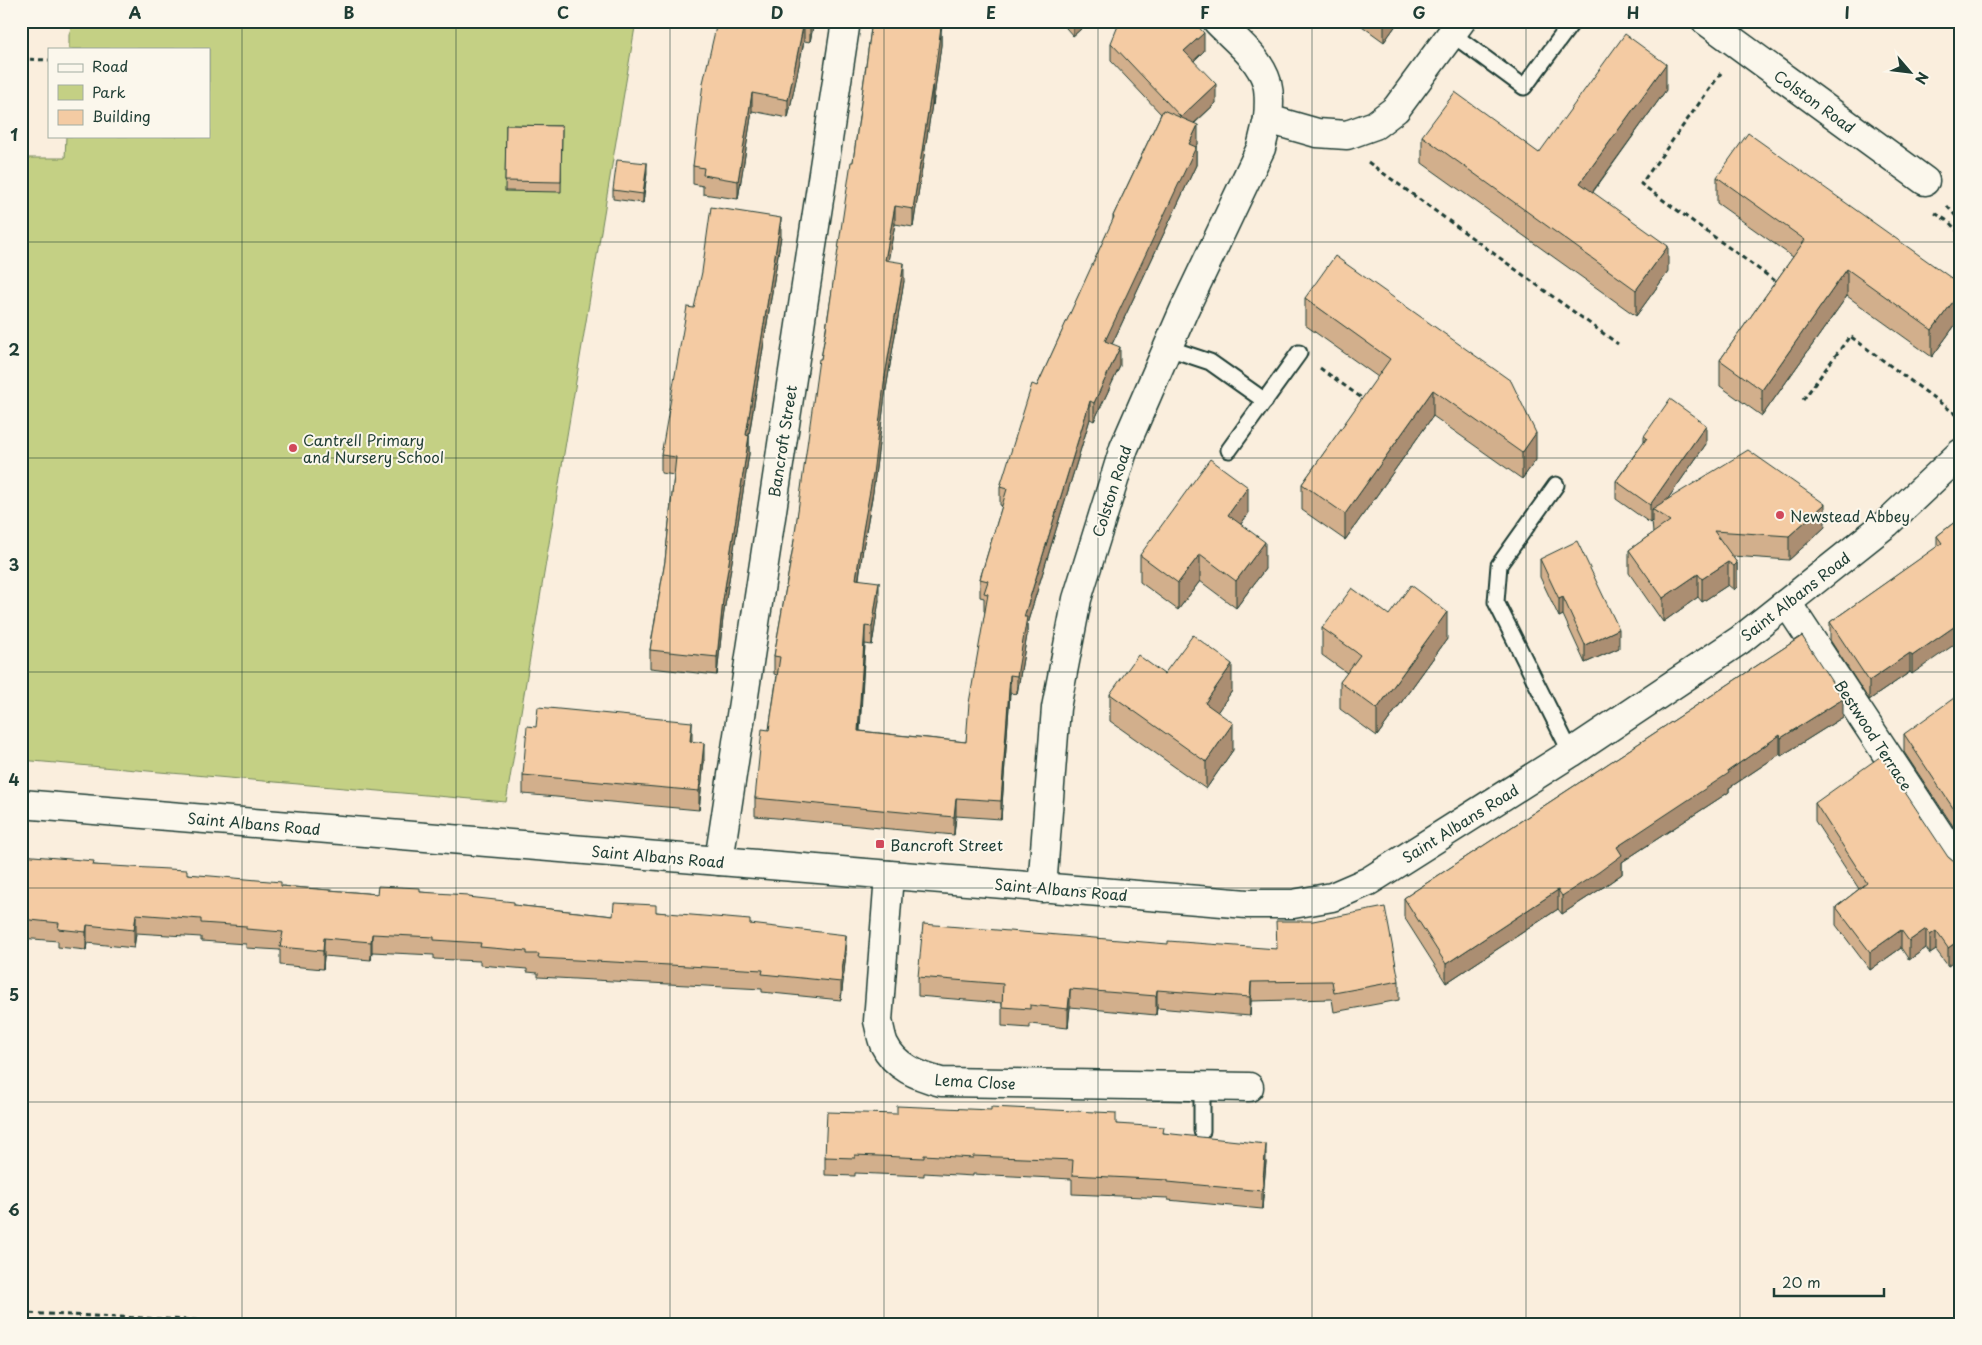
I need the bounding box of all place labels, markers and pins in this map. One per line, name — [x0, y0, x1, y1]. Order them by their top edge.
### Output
place label: Cantrell Primary and Nursery School — [303, 428, 444, 468]
marker: Cantrell Primary and Nursery School — [287, 442, 299, 454]
place label: Newstead Abbey — [1790, 504, 1910, 527]
marker: Newstead Abbey — [1774, 509, 1786, 521]
place label: Bancroft Street — [890, 833, 1003, 856]
marker: Bancroft Street — [874, 838, 886, 850]

